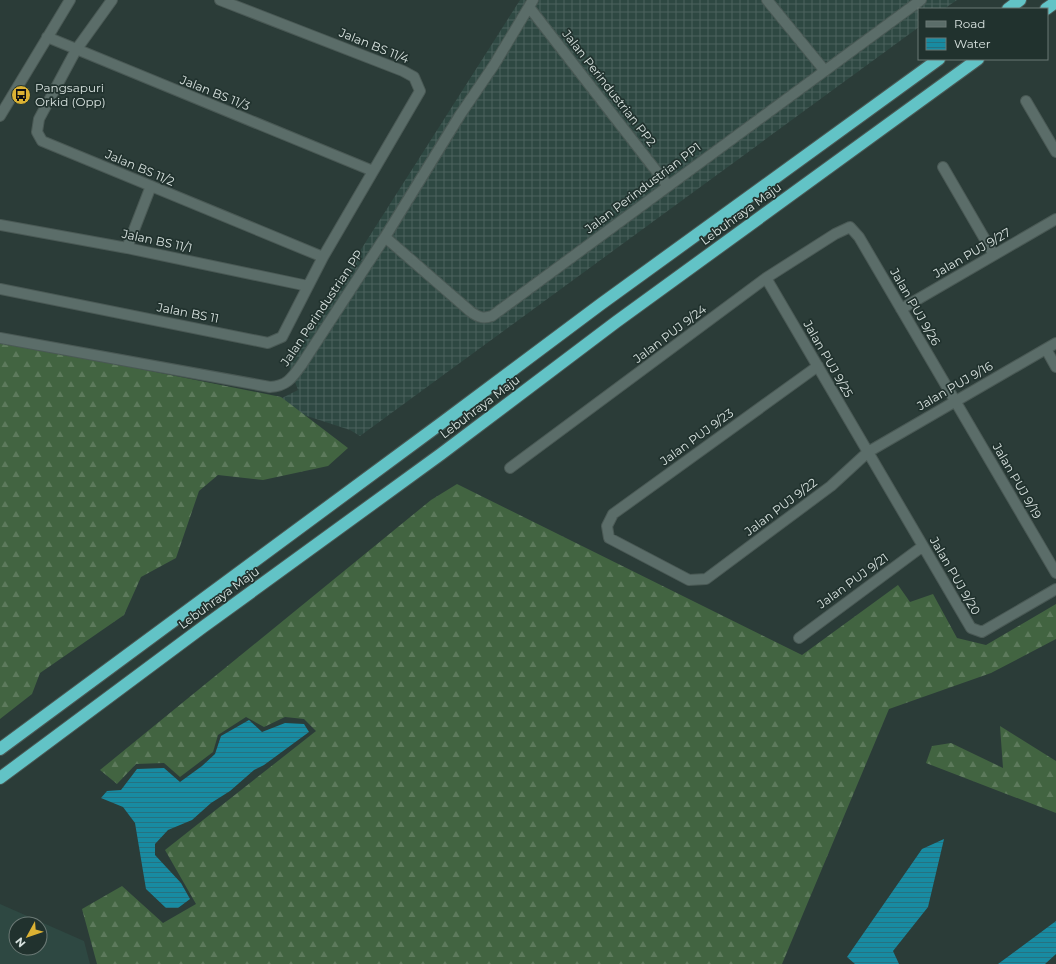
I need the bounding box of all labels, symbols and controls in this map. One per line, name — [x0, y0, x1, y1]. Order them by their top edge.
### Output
legend — [918, 8, 1048, 60]
text: Road — [954, 16, 985, 31]
street label: Jalan BS 11/4 — [336, 24, 411, 66]
street label: Jalan Perindustrian PP2 — [559, 26, 660, 149]
text: Water — [954, 36, 991, 51]
street label: Jalan BS 11/3 — [177, 71, 252, 113]
place label: Pangsapuri Orkid (Opp) — [35, 80, 106, 109]
bus stop icon: Pangsapuri Orkid (Opp) — [10, 84, 32, 106]
street label: Jalan Perindustrian PP1 — [581, 139, 704, 237]
street label: Jalan BS 11/2 — [102, 146, 177, 189]
street label: Lebuhraya Maju — [697, 179, 784, 248]
street label: Jalan PUJ 9/27 — [930, 224, 1013, 281]
street label: Jalan BS 11/1 — [120, 226, 194, 255]
street label: Jalan Perindustrian PP — [277, 247, 366, 369]
street label: Jalan PUJ 9/26 — [887, 264, 944, 348]
street label: Jalan BS 11 — [155, 299, 220, 326]
street label: Jalan PUJ 9/24 — [629, 301, 709, 367]
street label: Jalan PUJ 9/25 — [800, 317, 857, 400]
street label: Jalan PUJ 9/16 — [913, 358, 995, 414]
street label: Lebuhraya Maju — [437, 372, 523, 442]
street label: Jalan PUJ 9/23 — [656, 405, 736, 469]
street label: Jalan PUJ 9/19 — [989, 439, 1045, 521]
street label: Jalan PUJ 9/22 — [741, 474, 820, 539]
street label: Jalan PUJ 9/20 — [927, 533, 984, 618]
street label: Jalan PUJ 9/21 — [813, 550, 891, 612]
street label: Lebuhraya Maju — [175, 563, 262, 632]
north arrow — [8, 916, 48, 956]
text: N — [12, 935, 29, 950]

